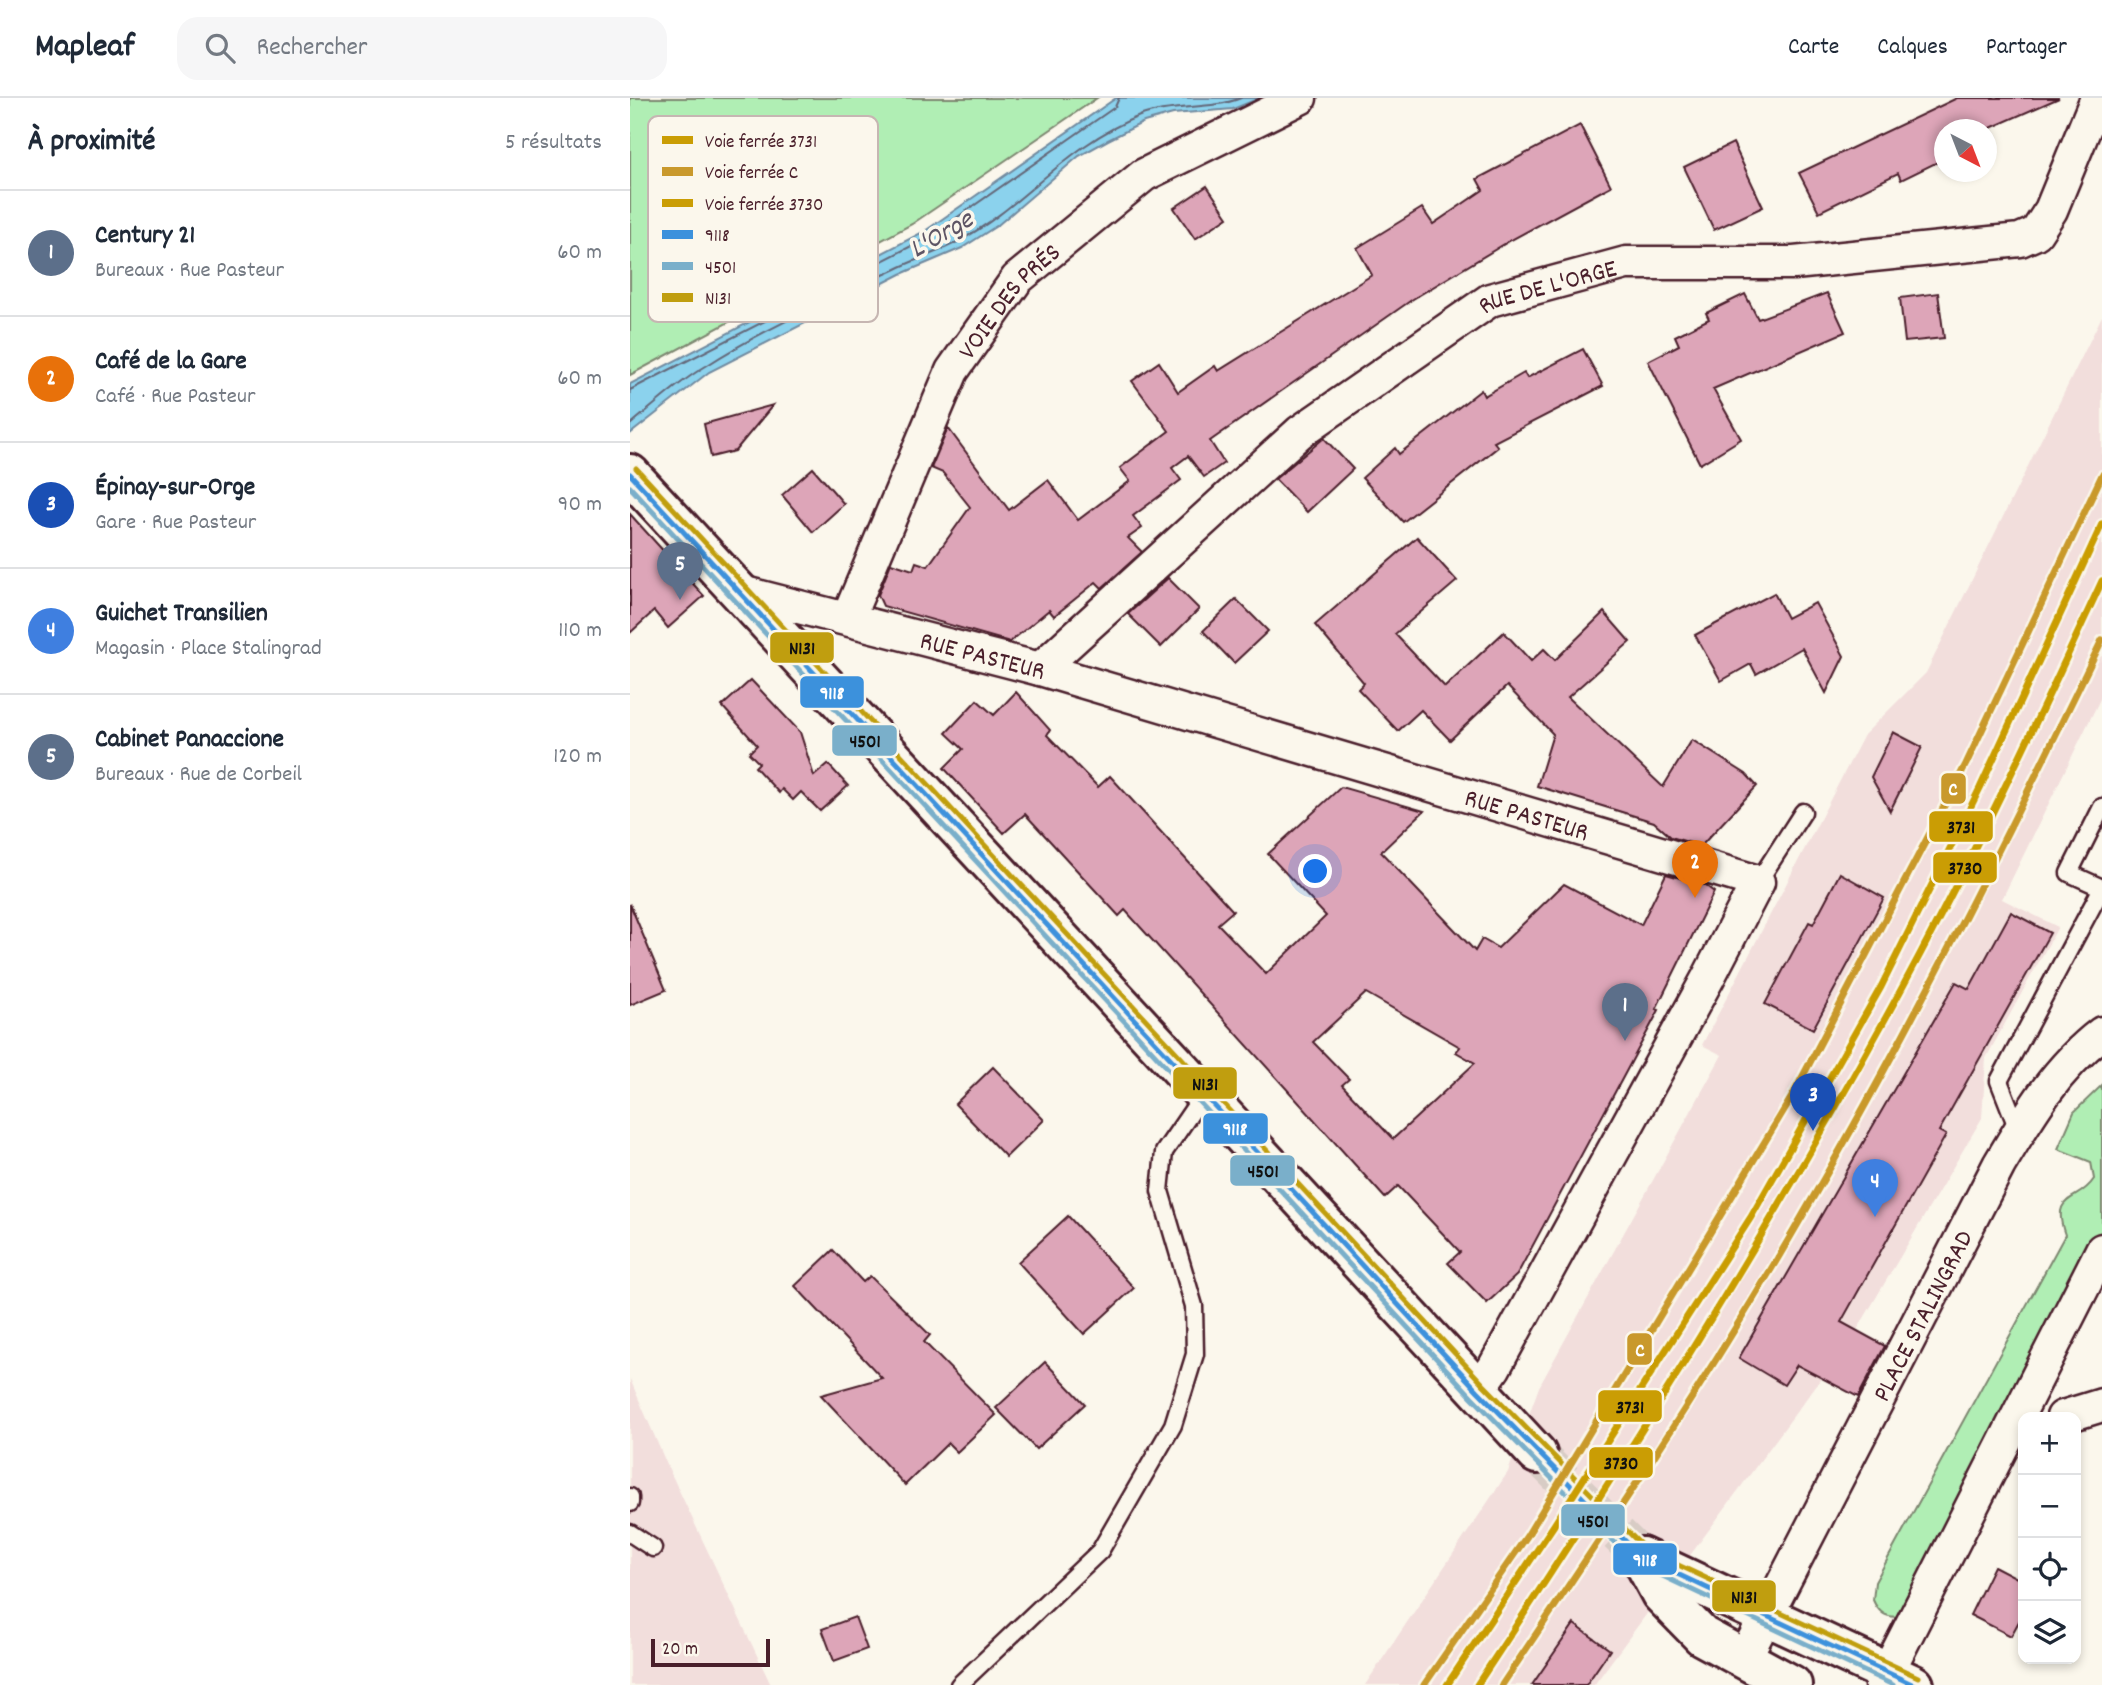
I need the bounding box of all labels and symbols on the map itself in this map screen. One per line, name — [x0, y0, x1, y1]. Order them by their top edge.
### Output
legend — [648, 116, 878, 322]
north arrow — [1934, 119, 1997, 182]
text: Voie ferrée 3731 — [705, 130, 817, 157]
text: Voie ferrée C — [705, 161, 798, 188]
text: Voie ferrée 3730 — [705, 193, 823, 220]
water label: L'Orge — [903, 201, 983, 271]
text: 9118 — [705, 224, 730, 251]
street label: VOIE DES PRÉS — [951, 236, 1070, 368]
street label: RUE DE L'ORGE — [1471, 251, 1621, 325]
text: 4501 — [705, 256, 736, 283]
text: N131 — [705, 287, 731, 314]
pin: 5 — [657, 542, 703, 600]
street label: RUE PASTEUR — [916, 624, 1049, 692]
line badge: N131 — [769, 631, 835, 664]
text: N131 — [789, 637, 815, 664]
line badge: 9118 — [799, 675, 865, 709]
text: 9118 — [820, 682, 845, 709]
line badge: 4501 — [831, 724, 898, 757]
text: 4501 — [849, 730, 881, 757]
line badge: C — [1940, 772, 1967, 805]
text: C — [1948, 778, 1958, 805]
street label: RUE PASTEUR — [1460, 781, 1593, 853]
line badge: 3731 — [1928, 810, 1994, 843]
text: 3731 — [1947, 816, 1975, 843]
pin: 2 — [1672, 840, 1718, 898]
line badge: 3730 — [1932, 851, 1998, 884]
your location — [1298, 854, 1332, 888]
text: 3730 — [1948, 857, 1982, 884]
pin: 1 — [1602, 983, 1648, 1041]
line badge: N131 — [1172, 1066, 1238, 1100]
text: N131 — [1192, 1073, 1218, 1100]
pin: 3 — [1790, 1073, 1836, 1131]
line badge: 9118 — [1202, 1112, 1269, 1145]
text: 9118 — [1223, 1118, 1248, 1145]
line badge: 4501 — [1229, 1154, 1296, 1187]
pin: 4 — [1852, 1159, 1898, 1217]
text: 4501 — [1247, 1160, 1279, 1187]
street label: PLACE STALINGRAD — [1865, 1225, 1984, 1409]
line badge: C — [1626, 1332, 1653, 1366]
text: C — [1635, 1339, 1645, 1366]
line badge: 3731 — [1597, 1389, 1663, 1423]
text: 3731 — [1616, 1396, 1644, 1423]
line badge: 3730 — [1588, 1446, 1654, 1479]
text: 3730 — [1604, 1452, 1638, 1479]
line badge: 4501 — [1560, 1503, 1626, 1537]
text: 4501 — [1577, 1510, 1609, 1537]
line badge: 9118 — [1612, 1542, 1678, 1576]
text: 9118 — [1633, 1549, 1658, 1576]
line badge: N131 — [1711, 1579, 1777, 1613]
text: N131 — [1731, 1586, 1757, 1613]
scale bar — [651, 1636, 770, 1668]

